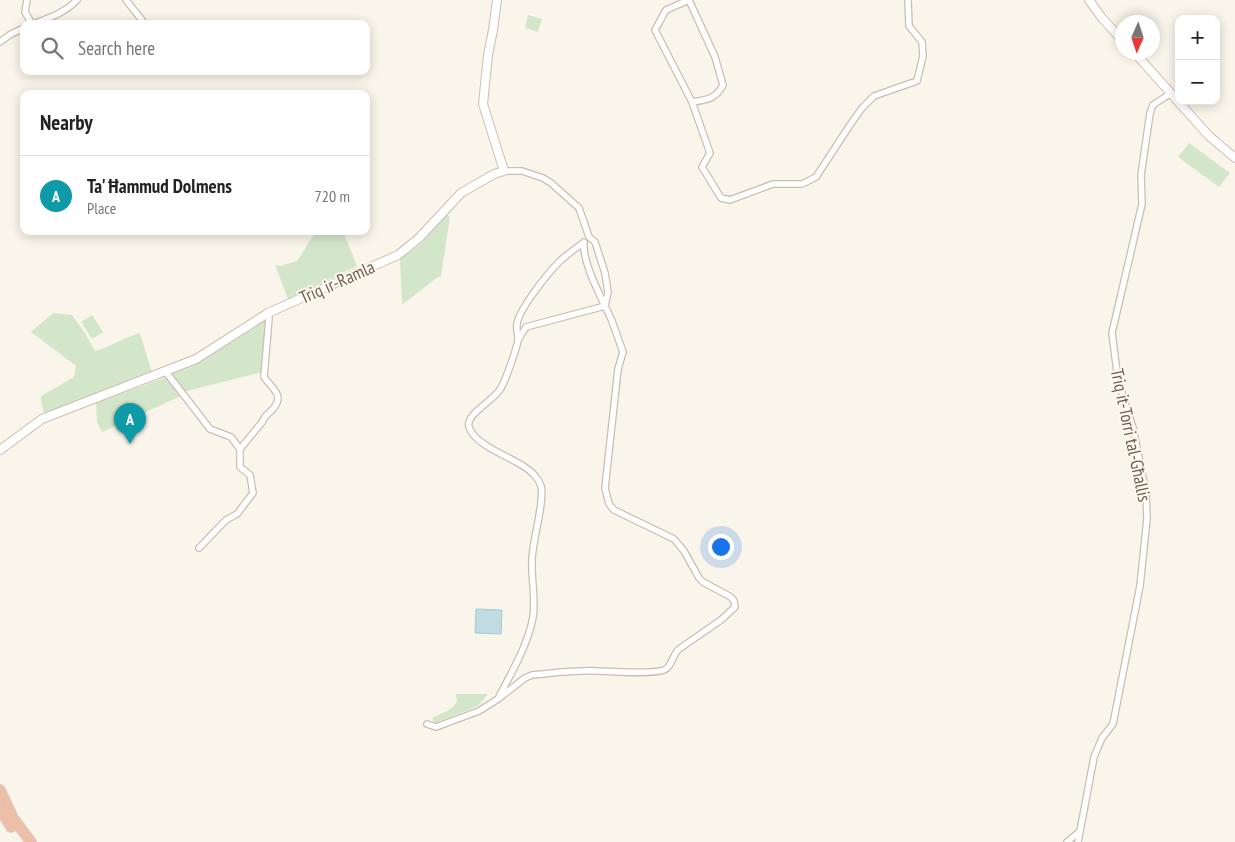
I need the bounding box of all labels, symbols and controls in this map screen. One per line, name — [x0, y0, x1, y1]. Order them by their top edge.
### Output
north arrow — [1115, 15, 1160, 60]
map controls — [1175, 15, 1220, 105]
button: + — [1175, 15, 1220, 60]
search box — [20, 20, 370, 75]
icon: search — [38, 34, 66, 62]
text: Search here — [78, 36, 155, 60]
button: − — [1175, 60, 1220, 105]
text: Nearby — [40, 109, 93, 136]
text: Ta' Ħammud Dolmens — [87, 174, 232, 198]
text: A — [52, 186, 60, 206]
text: 720 m — [315, 186, 350, 206]
text: Place — [87, 198, 116, 218]
street label: Triq ir-Ramla — [296, 255, 378, 309]
street label: Triq it-Torri tal-Għallis — [1106, 366, 1156, 504]
pin: A — [114, 403, 146, 444]
your location — [708, 534, 734, 560]

